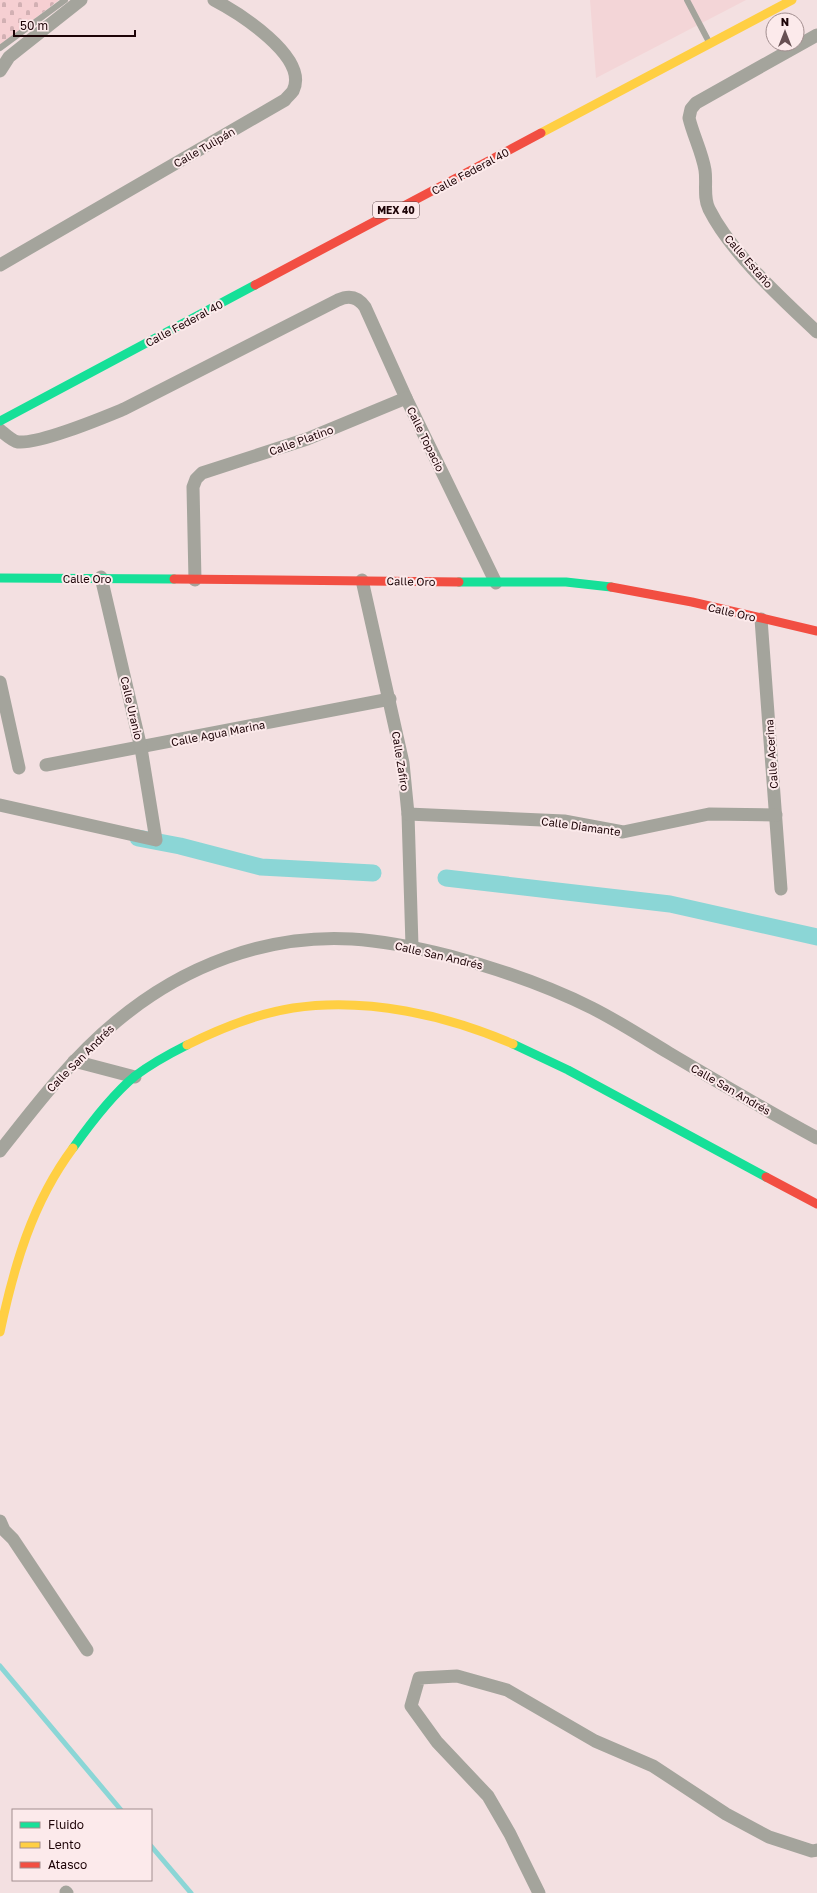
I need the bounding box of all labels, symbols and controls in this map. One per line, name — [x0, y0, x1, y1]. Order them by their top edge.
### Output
scale bar — [14, 12, 135, 38]
north arrow — [765, 12, 805, 52]
text: N — [781, 15, 789, 28]
text: 50 m — [20, 18, 48, 33]
street label: Calle Tulipán — [171, 124, 237, 170]
street label: Calle Federal 40 — [429, 145, 511, 197]
road number: MEX 40 — [373, 202, 419, 218]
street label: Calle Estaño — [722, 232, 776, 291]
street label: Calle Federal 40 — [143, 297, 225, 349]
street label: Calle Topacio — [405, 404, 448, 474]
street label: Calle Platino — [267, 422, 335, 458]
street label: Calle Oro — [63, 572, 112, 585]
street label: Calle Oro — [387, 574, 436, 588]
street label: Calle Oro — [707, 600, 758, 624]
street label: Calle Uranio — [118, 675, 146, 741]
street label: Calle Agua Marina — [170, 718, 266, 748]
street label: Calle Acerina — [762, 719, 780, 789]
street label: Calle Zafiro — [390, 730, 412, 792]
street label: Calle Diamante — [540, 814, 622, 838]
street label: Calle San Andrés — [394, 939, 484, 971]
street label: Calle San Andrés — [44, 1022, 116, 1094]
street label: Calle San Andrés — [689, 1061, 773, 1117]
legend — [12, 1809, 152, 1881]
text: Fluido — [48, 1817, 84, 1832]
text: Lento — [48, 1837, 81, 1852]
text: Atasco — [48, 1857, 87, 1872]

